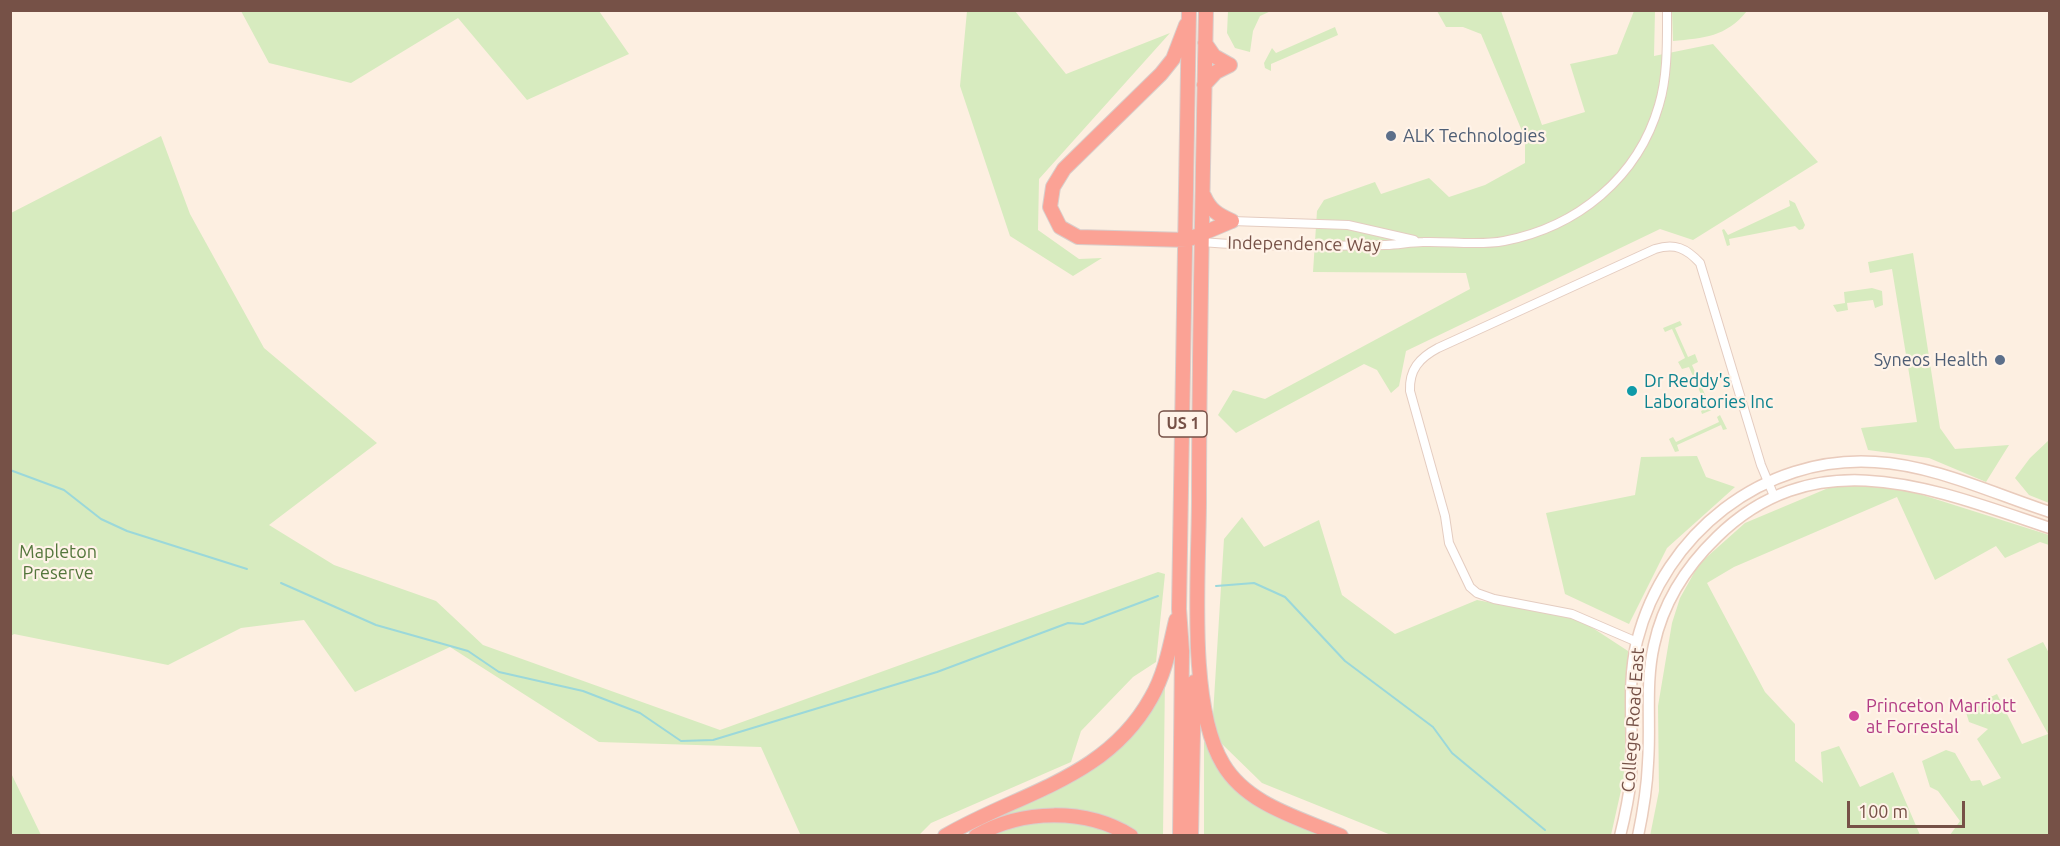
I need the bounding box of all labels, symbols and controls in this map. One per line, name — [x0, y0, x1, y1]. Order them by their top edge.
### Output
place label: ALK Technologies — [1403, 125, 1545, 147]
marker: ALK Technologies — [1384, 129, 1398, 143]
street label: Independence Way — [1227, 232, 1381, 256]
place label: Syneos Health — [1874, 349, 1988, 371]
marker: Syneos Health — [1993, 353, 2007, 367]
place label: Dr Reddy's Laboratories Inc — [1644, 370, 1773, 412]
marker: Dr Reddy's Laboratories Inc — [1625, 384, 1639, 398]
road number: US 1 — [1159, 411, 1207, 437]
park label: Mapleton Preserve — [19, 541, 97, 584]
street label: College Road East — [1617, 647, 1649, 793]
place label: Princeton Marriott at Forrestal — [1866, 695, 2016, 738]
marker: Princeton Marriott at Forrestal — [1847, 709, 1861, 723]
scale bar — [1850, 789, 1968, 827]
text: 100 m — [1858, 801, 1908, 821]

